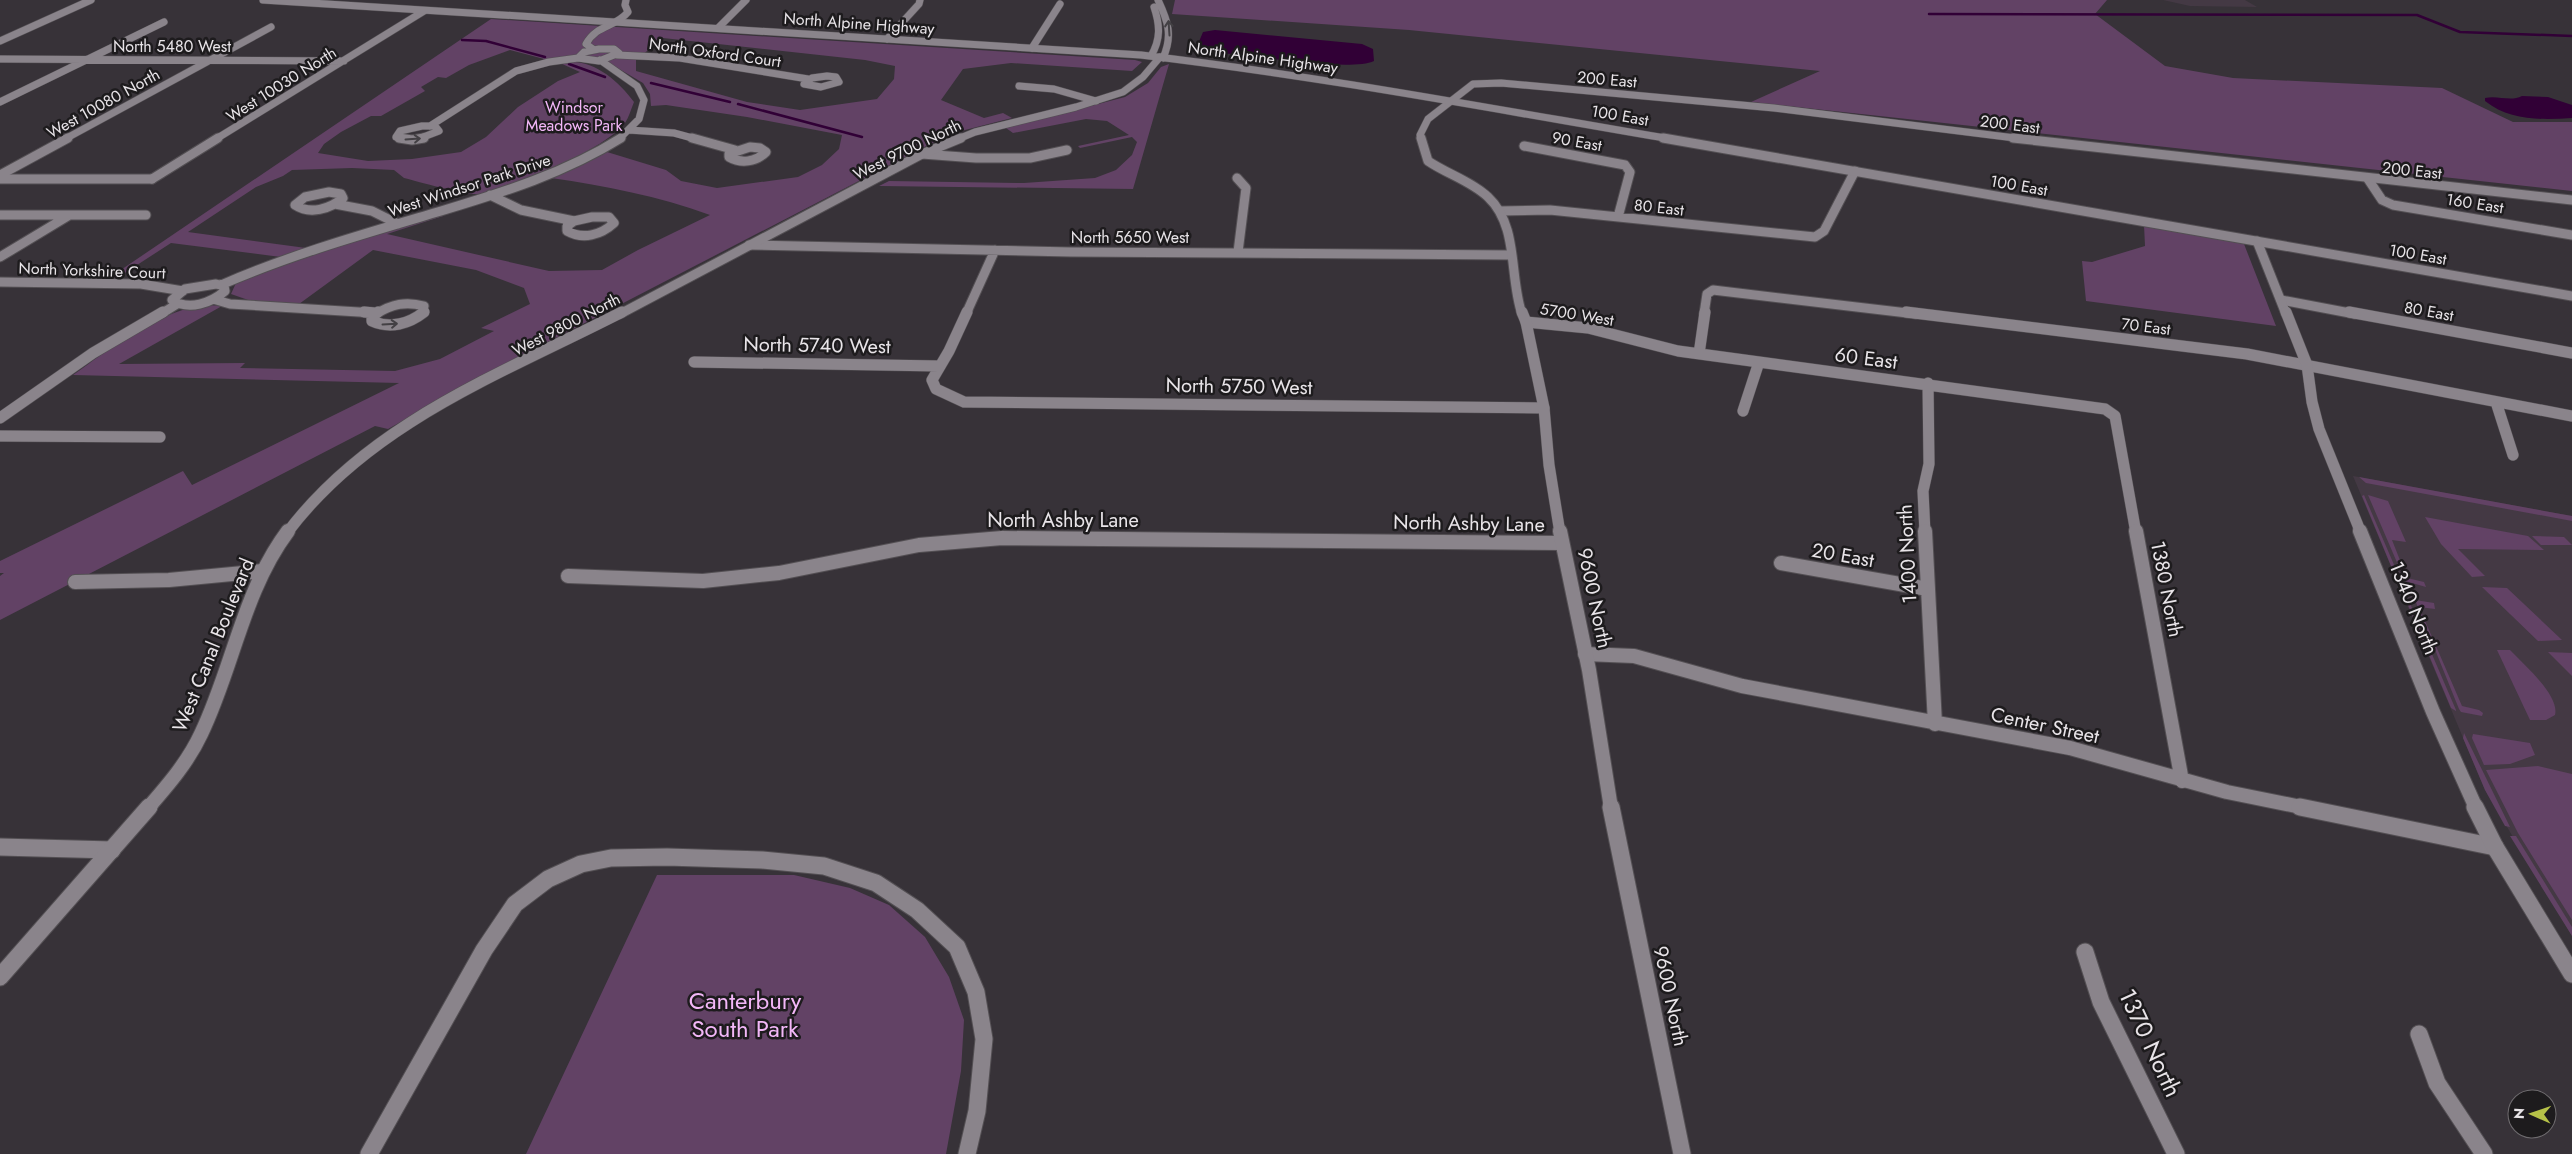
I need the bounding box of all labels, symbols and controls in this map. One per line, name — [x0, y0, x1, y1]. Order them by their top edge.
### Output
street label: North Alpine Highway — [783, 7, 936, 40]
one-way arrow — [1164, 21, 1174, 37]
street label: North Oxford Court — [647, 32, 783, 73]
street label: North 5480 West — [113, 35, 231, 58]
street label: North Alpine Highway — [1186, 36, 1340, 80]
street label: West 10030 North — [222, 41, 341, 128]
street label: West 10080 North — [42, 63, 164, 144]
street label: 200 East — [1576, 65, 1638, 94]
park label: Windsor Meadows Park — [525, 96, 624, 137]
street label: 100 East — [1589, 99, 1651, 132]
street label: 200 East — [1979, 109, 2041, 140]
street label: West 9700 North — [849, 113, 965, 186]
street label: 90 East — [1550, 126, 1604, 157]
one-way arrow — [405, 134, 421, 144]
street label: West Windsor Park Drive — [385, 148, 553, 223]
street label: 200 East — [2381, 156, 2443, 185]
street label: 100 East — [1988, 169, 2050, 202]
street label: 160 East — [2445, 188, 2505, 219]
street label: 80 East — [1633, 193, 1685, 222]
street label: North 5650 West — [1071, 226, 1189, 249]
street label: 100 East — [2387, 238, 2449, 271]
street label: North Yorkshire Court — [18, 256, 166, 285]
street label: West 9800 North — [508, 287, 624, 362]
street label: 80 East — [2402, 296, 2456, 327]
street label: 5700 West — [1538, 297, 1616, 332]
street label: 70 East — [2120, 312, 2172, 341]
one-way arrow — [382, 320, 398, 329]
street label: North 5740 West — [743, 330, 891, 361]
street label: 60 East — [1833, 340, 1899, 377]
street label: North 5750 West — [1165, 371, 1313, 402]
street label: 1400 North — [1890, 504, 1925, 604]
street label: North Ashby Lane — [987, 506, 1139, 535]
street label: North Ashby Lane — [1393, 508, 1545, 539]
street label: 20 East — [1809, 536, 1877, 575]
street label: 1380 North — [2143, 539, 2190, 640]
street label: 9600 North — [1570, 545, 1619, 651]
street label: West Canal Boulevard — [165, 554, 262, 737]
street label: 1340 North — [2382, 557, 2445, 659]
street label: Center Street — [1988, 700, 2102, 751]
street label: 9600 North — [1646, 943, 1695, 1049]
park label: Canterbury South Park — [689, 983, 802, 1046]
street label: 1370 North — [2110, 983, 2191, 1103]
north arrow — [2507, 1089, 2557, 1139]
text: N — [2509, 1108, 2529, 1119]

